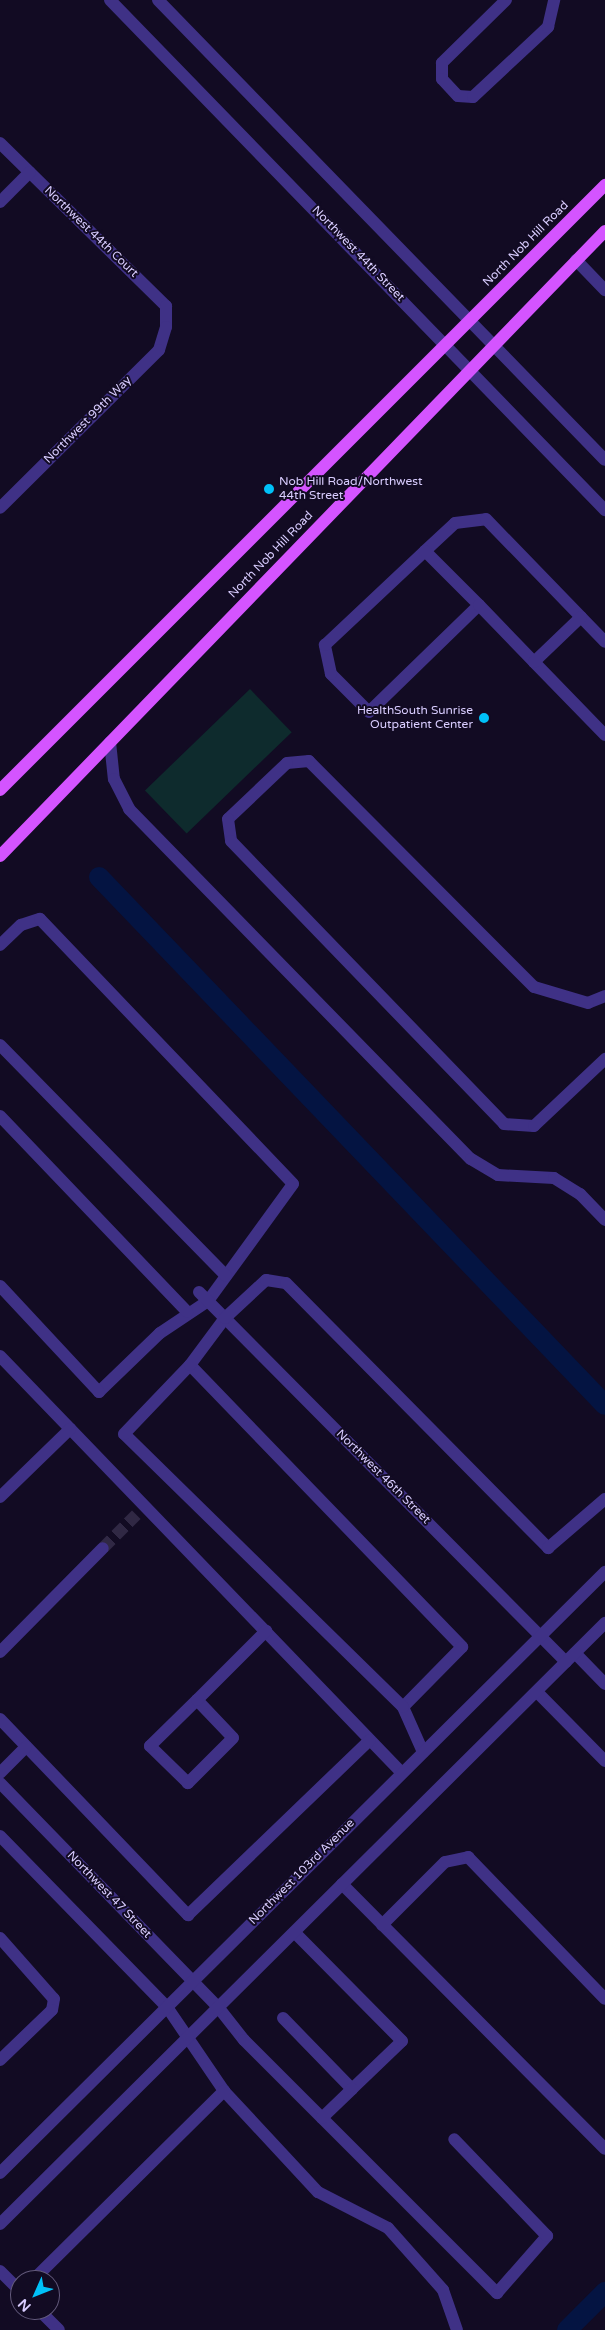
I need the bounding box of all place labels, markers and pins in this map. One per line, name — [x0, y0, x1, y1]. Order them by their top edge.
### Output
place label: Nob Hill Road/Northwest 44th Street — [279, 475, 423, 503]
marker: Nob Hill Road/Northwest 44th Street — [263, 483, 275, 495]
place label: HealthSouth Sunrise Outpatient Center — [357, 704, 473, 732]
marker: HealthSouth Sunrise Outpatient Center — [477, 711, 491, 725]

